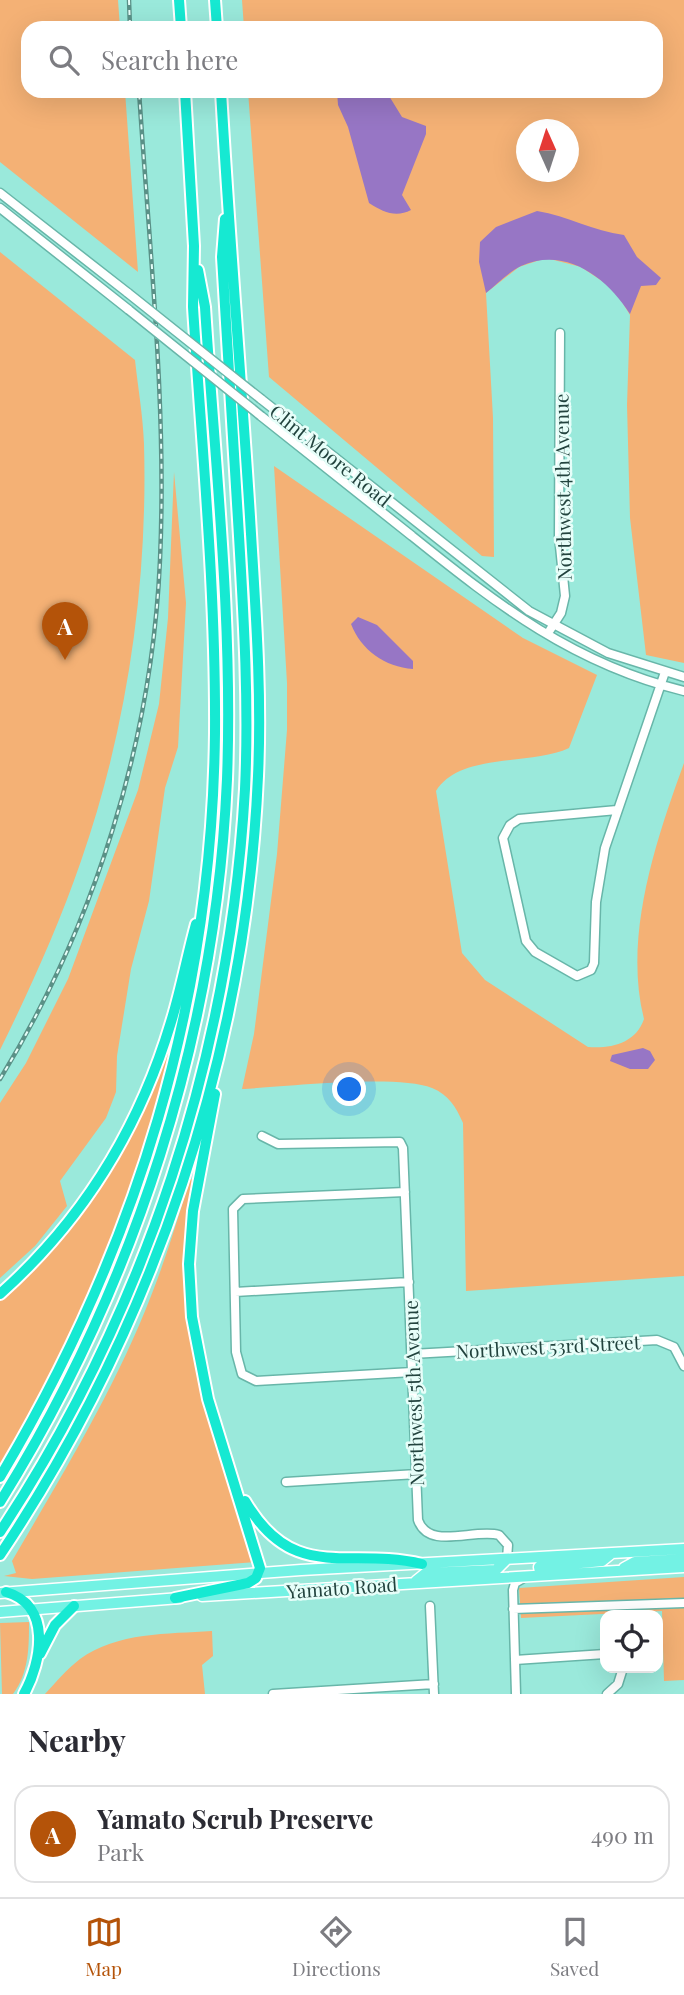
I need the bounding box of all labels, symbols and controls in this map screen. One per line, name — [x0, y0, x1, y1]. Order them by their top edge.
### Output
search box — [21, 21, 663, 98]
icon: search — [45, 41, 83, 79]
text: Search here — [101, 42, 238, 77]
north arrow — [516, 119, 579, 182]
street label: Northwest 4th Avenue — [547, 393, 577, 581]
street label: Clint Moore Road — [265, 398, 397, 512]
pin: A — [42, 602, 88, 660]
your location — [332, 1072, 366, 1106]
street label: Northwest 5th Avenue — [397, 1300, 429, 1486]
street label: Northwest 53rd Street — [455, 1328, 641, 1364]
street label: Yamato Road — [285, 1570, 398, 1604]
map controls — [600, 1610, 663, 1673]
button: locate — [600, 1610, 663, 1673]
text: Nearby — [28, 1720, 126, 1760]
text: Yamato Scrub Preserve — [97, 1801, 373, 1836]
text: A — [45, 1819, 61, 1850]
text: 490 m — [591, 1819, 654, 1850]
text: Park — [97, 1836, 144, 1867]
tab: Map — [85, 1913, 123, 1981]
tab: Directions — [292, 1913, 381, 1981]
tab: Saved — [550, 1913, 599, 1981]

